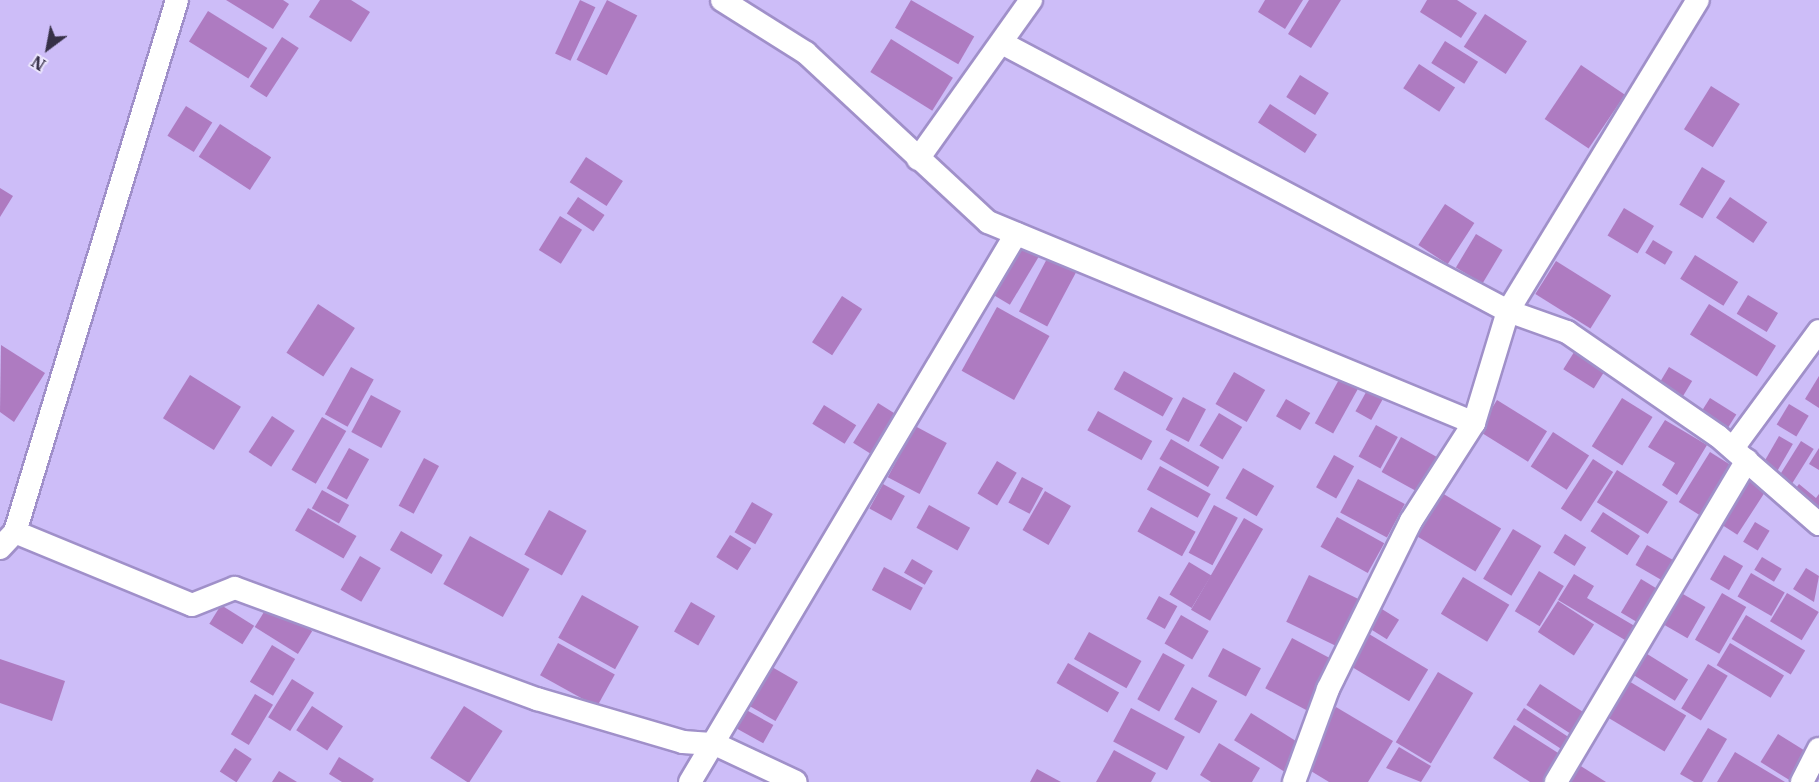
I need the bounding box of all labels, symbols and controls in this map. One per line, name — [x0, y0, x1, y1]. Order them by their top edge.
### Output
north arrow — [18, 18, 78, 78]
text: N — [28, 51, 49, 75]

